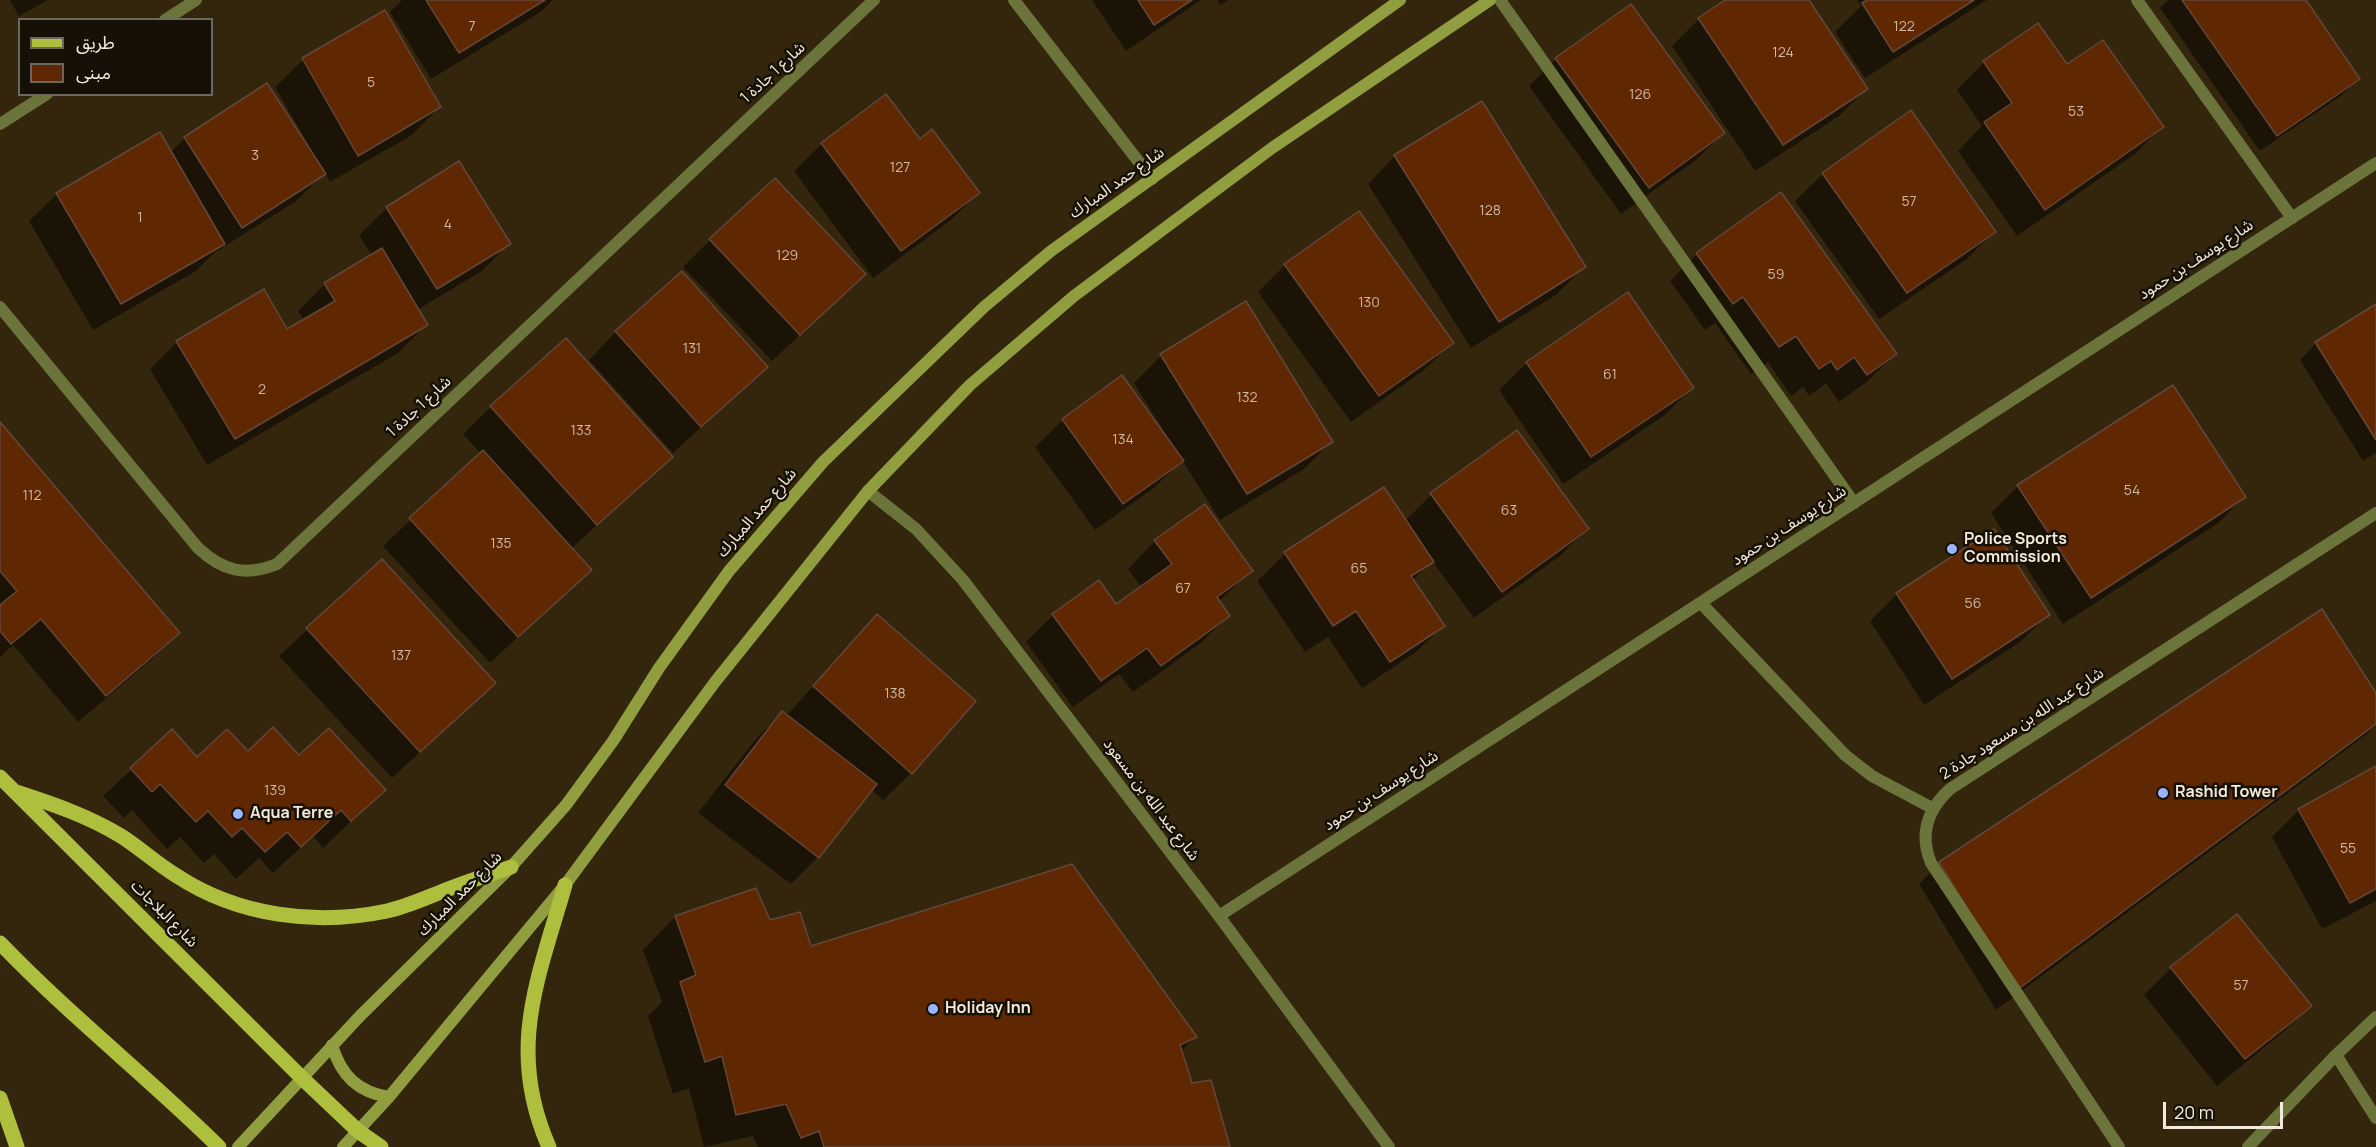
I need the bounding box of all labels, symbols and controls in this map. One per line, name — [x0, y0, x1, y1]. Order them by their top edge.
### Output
legend — [18, 18, 213, 96]
house number: 7 — [468, 19, 476, 35]
house number: 122 — [1893, 19, 1915, 35]
text: طريق — [76, 30, 115, 54]
street label: شارع 1 جادة 1 — [737, 38, 809, 108]
house number: 124 — [1772, 45, 1794, 61]
text: مبنى — [76, 60, 111, 84]
house number: 5 — [367, 75, 375, 91]
house number: 126 — [1629, 87, 1651, 103]
house number: 53 — [2068, 104, 2084, 120]
street label: شارع حمد المبارك — [1066, 143, 1168, 223]
house number: 3 — [251, 148, 259, 164]
house number: 127 — [890, 160, 910, 176]
house number: 57 — [1901, 194, 1917, 210]
house number: 128 — [1479, 203, 1501, 219]
house number: 1 — [137, 210, 143, 226]
street label: شارع يوسف بن حمود — [2135, 216, 2257, 304]
house number: 4 — [444, 217, 452, 233]
house number: 129 — [776, 248, 798, 264]
house number: 59 — [1768, 267, 1784, 283]
house number: 130 — [1358, 295, 1380, 311]
house number: 131 — [683, 341, 701, 357]
house number: 61 — [1603, 367, 1617, 383]
street label: شارع 1 جادة 1 — [383, 372, 455, 442]
house number: 2 — [258, 382, 266, 398]
house number: 132 — [1236, 390, 1258, 406]
house number: 133 — [571, 423, 591, 439]
house number: 134 — [1112, 432, 1134, 448]
street label: شارع حمد المبارك — [713, 465, 801, 561]
street label: شارع يوسف بن حمود — [1728, 482, 1850, 570]
house number: 54 — [2124, 483, 2140, 499]
house number: 112 — [23, 488, 41, 504]
house number: 63 — [1501, 503, 1517, 519]
place label: Police Sports Commission — [1964, 530, 2067, 568]
house number: 135 — [490, 536, 512, 552]
marker: Police Sports Commission — [1945, 542, 1959, 556]
house number: 65 — [1351, 561, 1367, 577]
house number: 67 — [1175, 581, 1191, 597]
house number: 56 — [1965, 596, 1981, 612]
house number: 137 — [391, 648, 411, 664]
street label: شارع عبد الله بن مسعود جادة 2 — [1936, 664, 2108, 784]
house number: 138 — [884, 686, 906, 702]
street label: شارع عبد الله بن مسعود — [1099, 735, 1203, 865]
street label: شارع يوسف بن حمود — [1320, 747, 1442, 835]
house number: 139 — [264, 783, 286, 799]
place label: Rashid Tower — [2175, 783, 2278, 803]
marker: Rashid Tower — [2156, 786, 2170, 800]
place label: Aqua Terre — [250, 804, 333, 824]
marker: Aqua Terre — [231, 807, 245, 821]
house number: 55 — [2340, 841, 2356, 857]
street label: شارع حمد المبارك — [414, 848, 506, 940]
street label: شارع البلاجات — [126, 876, 202, 952]
house number: 57 — [2233, 978, 2249, 994]
place label: Holiday Inn — [945, 999, 1031, 1019]
marker: Holiday Inn — [926, 1002, 940, 1016]
scale bar — [2166, 1090, 2286, 1128]
text: 20 m — [2174, 1100, 2214, 1124]

